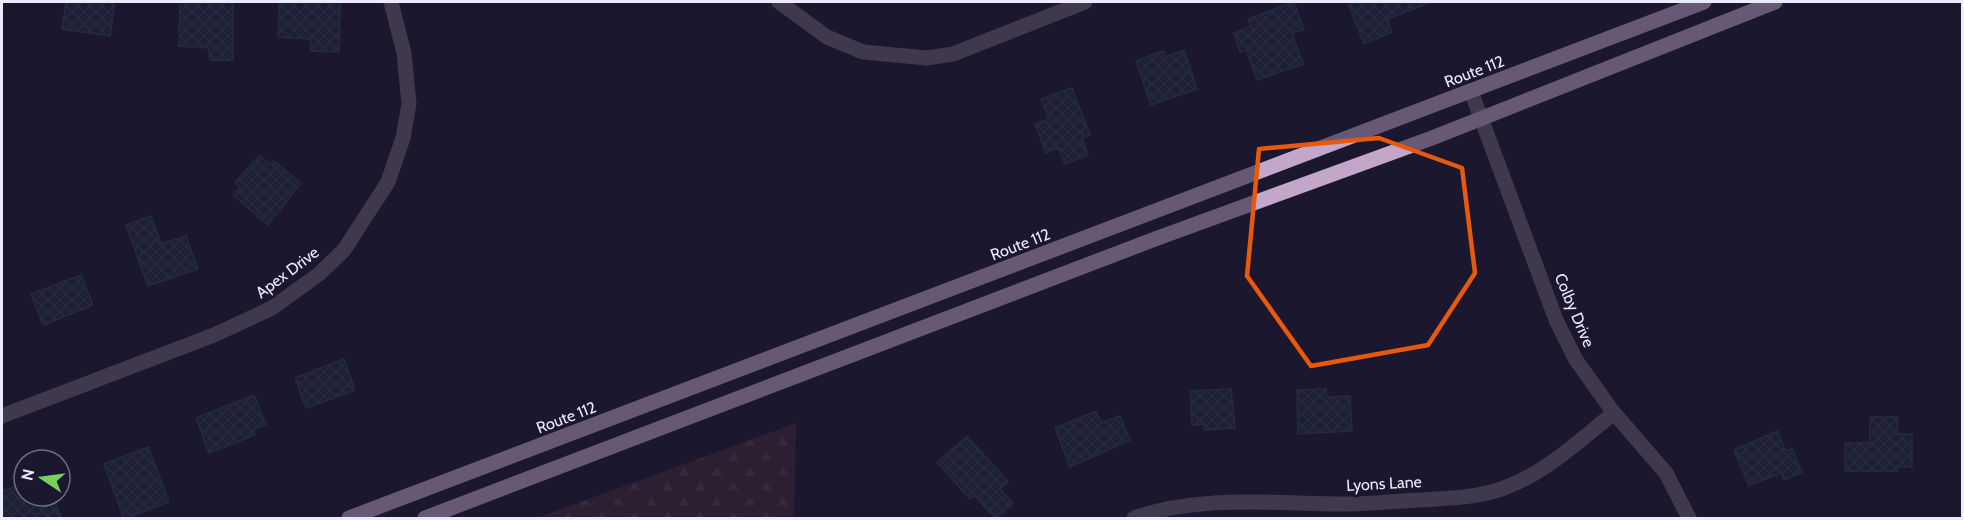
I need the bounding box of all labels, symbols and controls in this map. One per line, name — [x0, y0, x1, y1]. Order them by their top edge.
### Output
street label: Route 112 — [1442, 51, 1507, 92]
street label: Route 112 — [988, 224, 1053, 265]
street label: Apex Drive — [252, 243, 323, 302]
street label: Colby Drive — [1550, 270, 1599, 350]
street label: Route 112 — [534, 397, 599, 438]
north arrow — [12, 448, 72, 508]
text: N — [17, 467, 38, 482]
street label: Lyons Lane — [1346, 472, 1422, 495]

